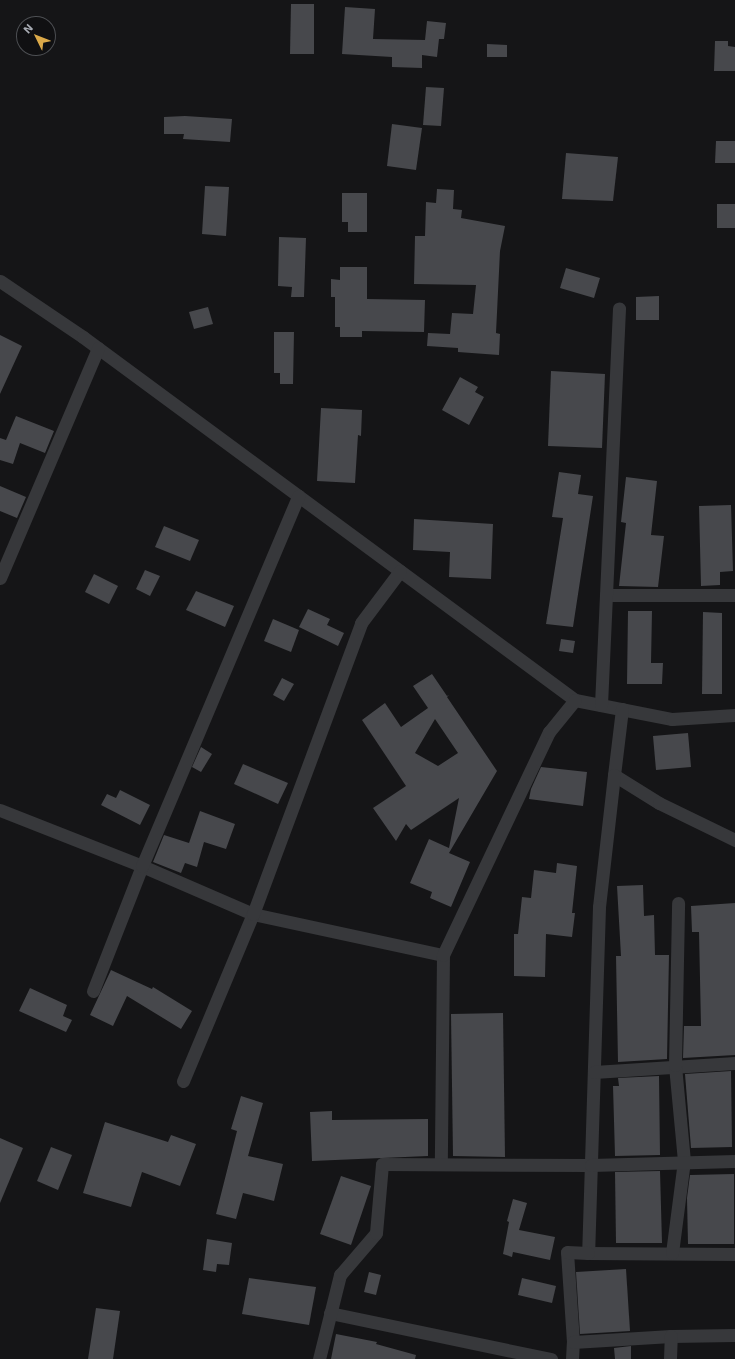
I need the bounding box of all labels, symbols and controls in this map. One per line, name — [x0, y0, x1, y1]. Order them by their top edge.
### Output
north arrow — [16, 16, 56, 56]
text: N — [20, 21, 35, 36]

